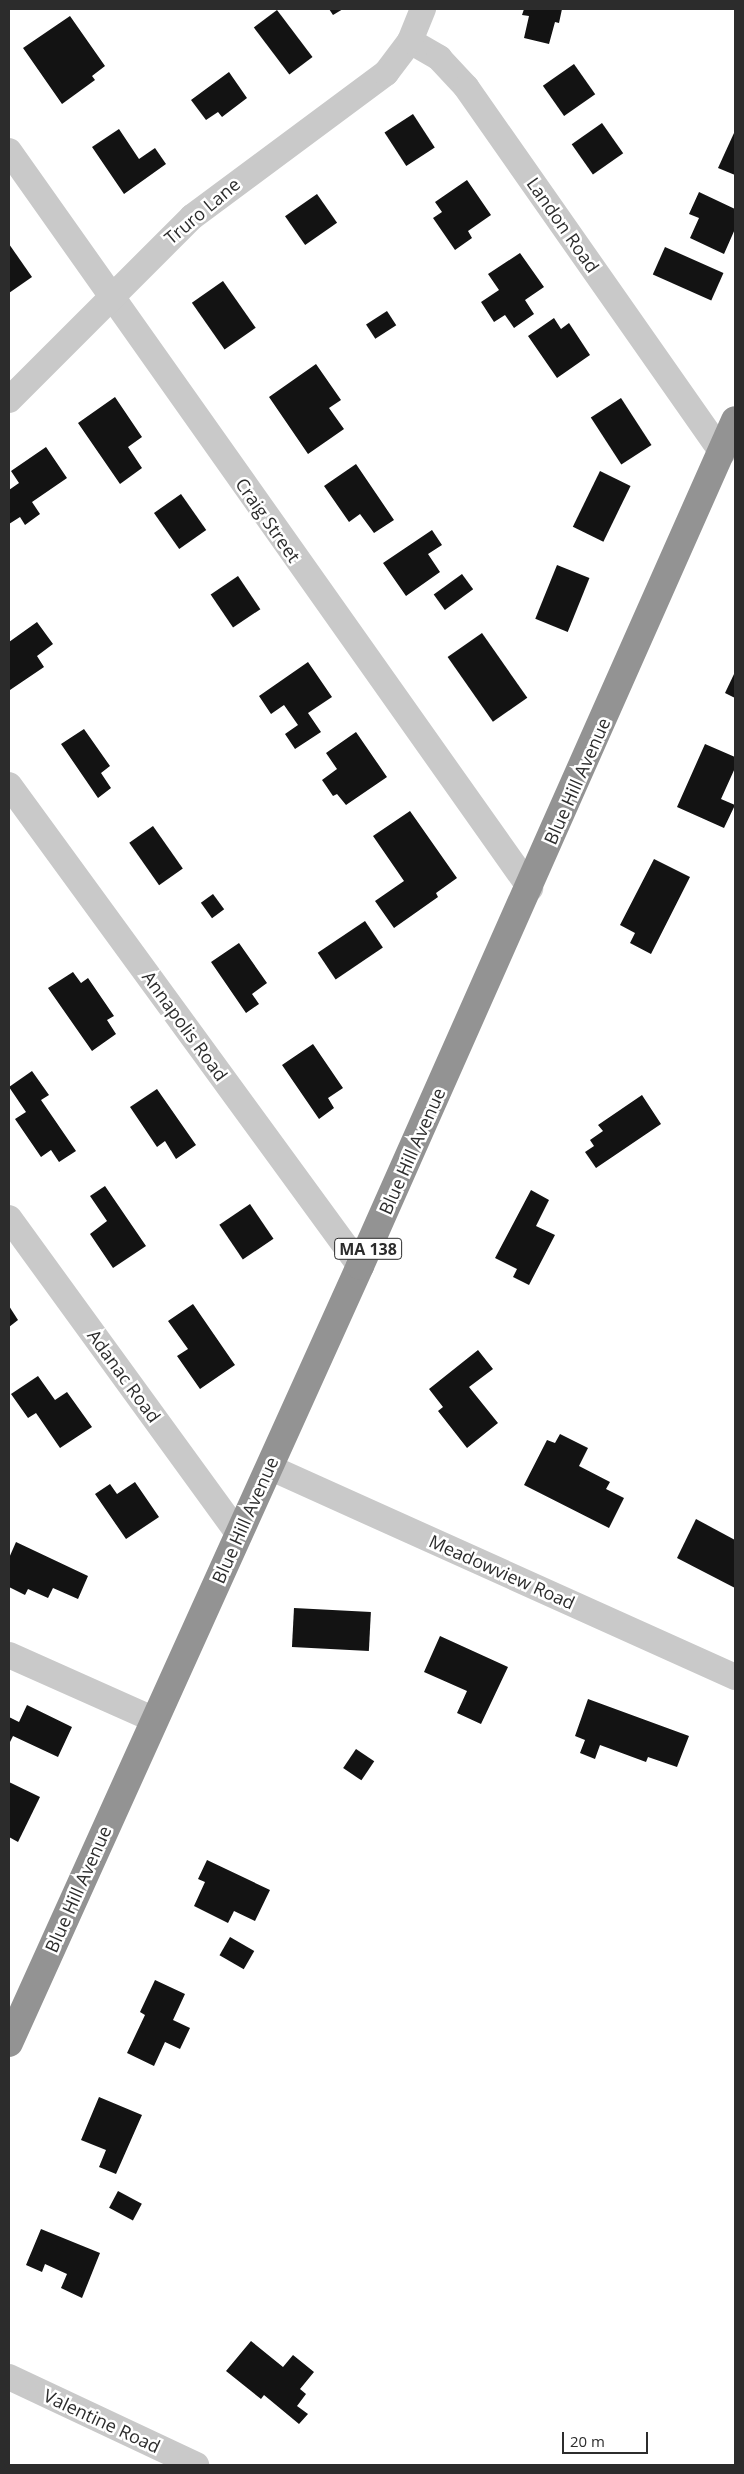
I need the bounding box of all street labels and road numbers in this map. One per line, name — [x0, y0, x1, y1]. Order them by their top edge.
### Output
street label: Truro Lane — [160, 173, 244, 249]
street label: Landon Road — [522, 173, 604, 277]
street label: Craig Street — [231, 474, 305, 566]
street label: Blue Hill Avenue — [539, 714, 615, 848]
street label: Annapolis Road — [138, 967, 232, 1085]
street label: Blue Hill Avenue — [374, 1084, 450, 1218]
road number: MA 138 — [333, 1236, 403, 1262]
street label: Adanac Road — [83, 1325, 165, 1427]
street label: Blue Hill Avenue — [207, 1453, 283, 1587]
street label: Meadowview Road — [426, 1530, 578, 1614]
street label: Blue Hill Avenue — [40, 1822, 116, 1956]
street label: Valentine Road — [40, 2385, 164, 2457]

